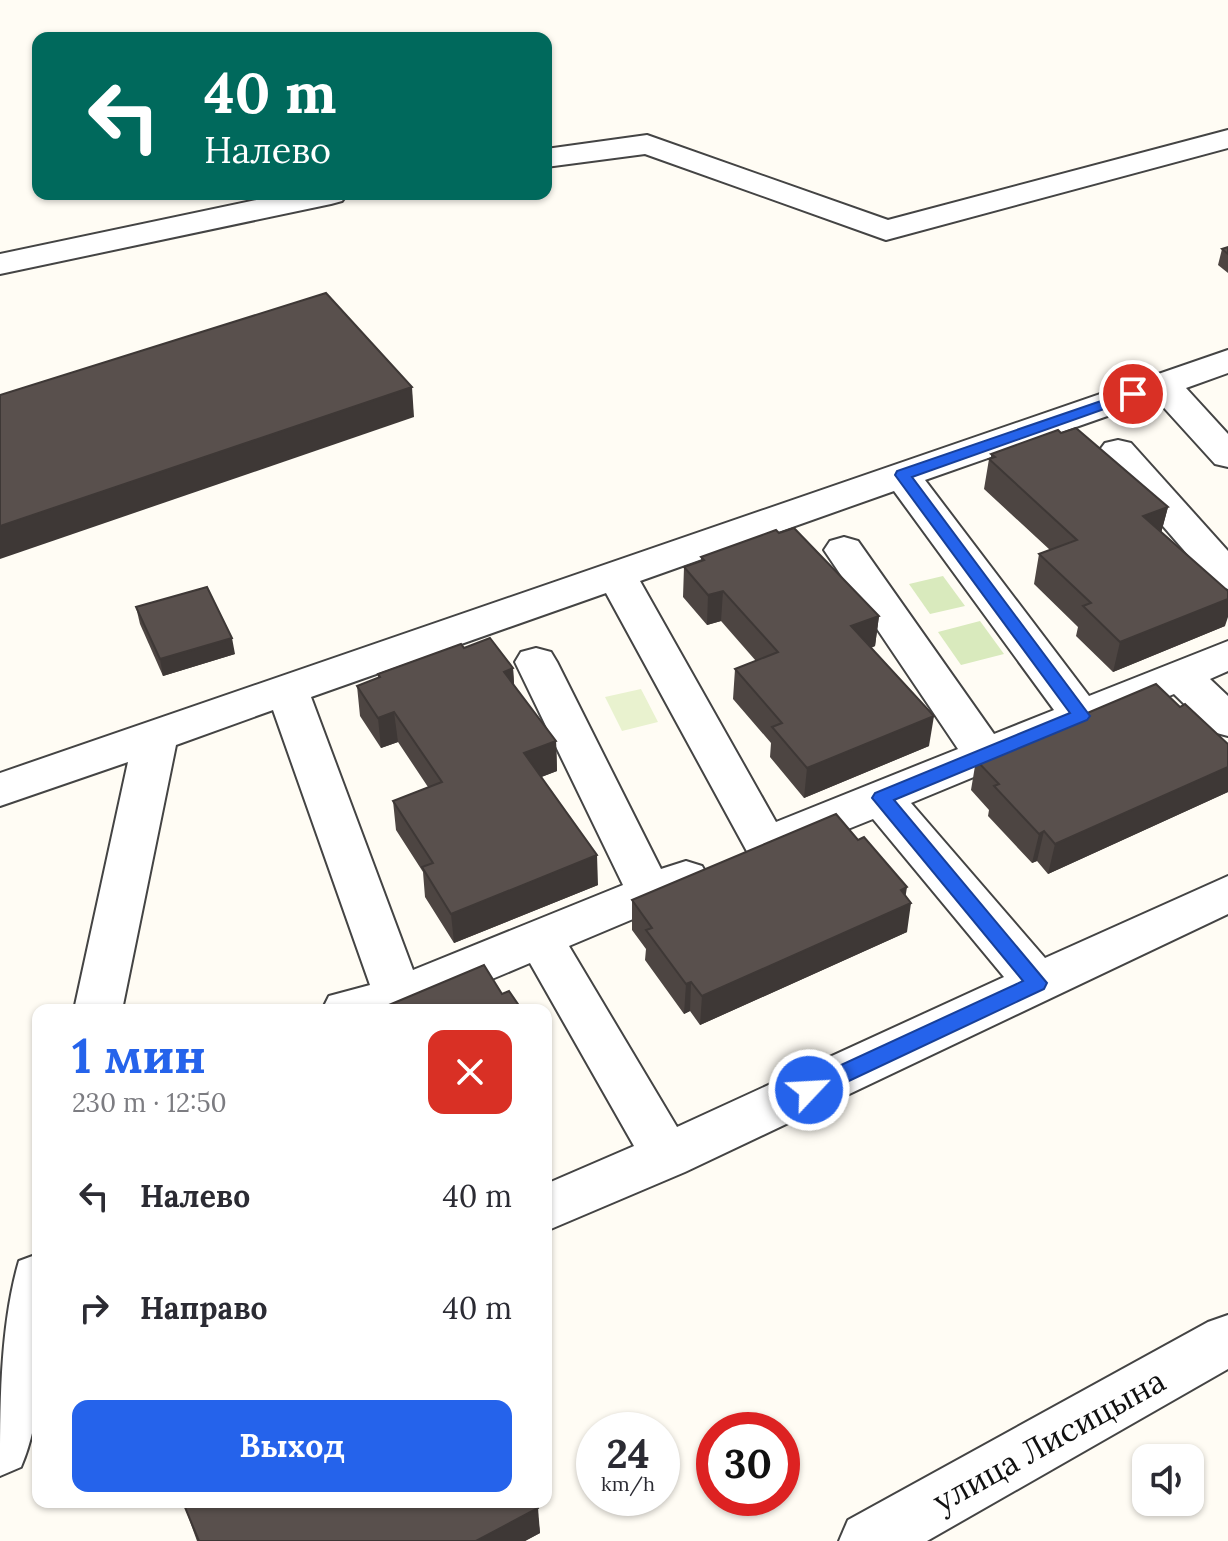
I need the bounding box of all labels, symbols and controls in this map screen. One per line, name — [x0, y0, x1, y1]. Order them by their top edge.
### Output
text: 40 m — [204, 57, 337, 128]
icon: left — [72, 64, 176, 168]
text: Налево — [204, 127, 331, 173]
pin — [1099, 360, 1167, 428]
icon: arrive — [1111, 372, 1155, 416]
text: 1 мин — [72, 1025, 206, 1086]
button: close — [428, 1030, 512, 1114]
position arrow — [767, 1048, 851, 1132]
text: 230 m · 12:50 — [72, 1086, 227, 1119]
icon: left — [72, 1174, 116, 1218]
text: Налево — [140, 1177, 250, 1215]
text: 40 m — [442, 1177, 512, 1215]
icon: right — [72, 1286, 116, 1330]
text: Направо — [140, 1289, 268, 1327]
text: 40 m — [442, 1289, 512, 1327]
street label: улица Лисицына — [925, 1360, 1172, 1521]
button: Выход — [72, 1400, 512, 1492]
speed limit sign: 30 — [696, 1412, 800, 1516]
text: 24 — [606, 1428, 650, 1479]
map controls — [1132, 1444, 1204, 1516]
button: sound — [1132, 1444, 1204, 1516]
text: km/h — [601, 1471, 655, 1496]

